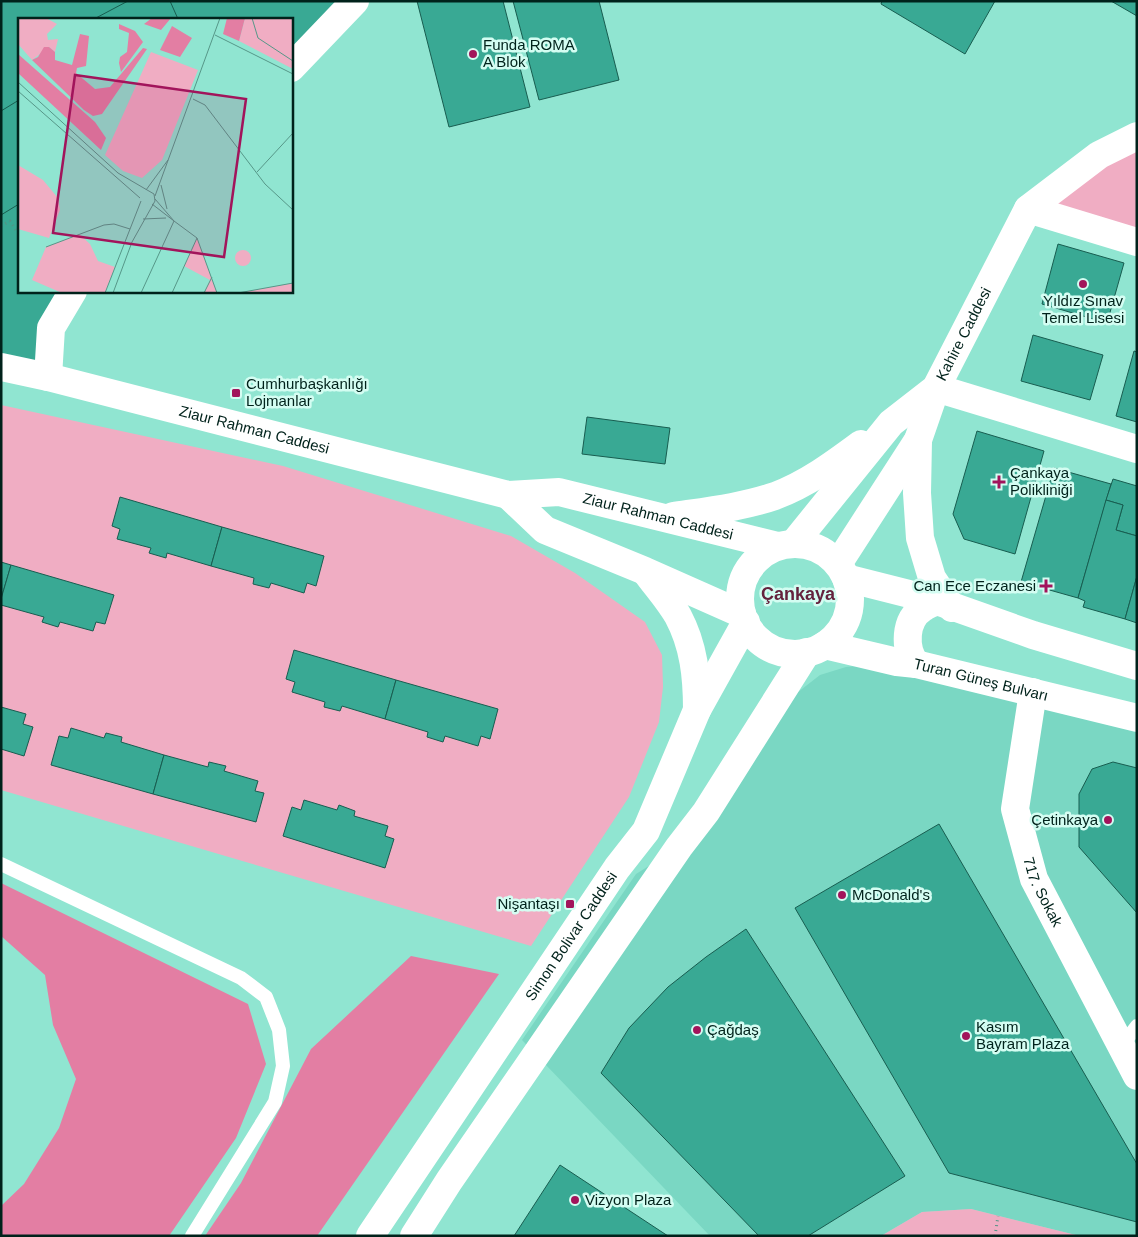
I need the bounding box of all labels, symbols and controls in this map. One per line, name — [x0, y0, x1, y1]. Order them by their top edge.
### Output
inset map — [18, 18, 292, 292]
place label: Funda ROMA A Blok — [483, 36, 575, 70]
marker: Funda ROMA A Blok — [467, 48, 479, 60]
marker: Yıldız Sınav Temel Lisesi — [1077, 278, 1089, 290]
street label: Kahire Caddesi — [932, 284, 994, 383]
place label: Yıldız Sınav Temel Lisesi — [1042, 292, 1124, 326]
place label: Cumhurbaşkanlığı Lojmanlar — [246, 375, 368, 409]
marker: Cumhurbaşkanlığı Lojmanlar — [230, 387, 242, 399]
street label: Ziaur Rahman Caddesi — [178, 402, 331, 457]
place label: Çankaya Polikliniği — [1010, 464, 1073, 498]
marker: Çankaya Polikliniği — [992, 475, 1006, 489]
street label: Ziaur Rahman Caddesi — [581, 489, 735, 543]
place label: Can Ece Eczanesi — [913, 577, 1036, 594]
marker: Can Ece Eczanesi — [1040, 580, 1052, 592]
district label: Çankaya — [761, 584, 836, 604]
street label: Turan Güneş Bulvarı — [912, 655, 1050, 704]
place label: Çetinkaya — [1031, 811, 1099, 828]
marker: Çetinkaya — [1102, 814, 1114, 826]
street label: 717. Sokak — [1020, 855, 1067, 930]
street label: Simon Bolivar Caddesi — [521, 868, 620, 1004]
place label: McDonald's — [852, 886, 930, 903]
marker: McDonald's — [836, 889, 848, 901]
place label: Nişantaşı — [497, 895, 560, 912]
marker: Nişantaşı — [564, 898, 576, 910]
place label: Kasım Bayram Plaza — [976, 1018, 1070, 1052]
place label: Çağdaş — [707, 1021, 759, 1038]
marker: Çağdaş — [691, 1024, 703, 1036]
marker: Kasım Bayram Plaza — [960, 1030, 972, 1042]
place label: Vizyon Plaza — [585, 1191, 672, 1208]
marker: Vizyon Plaza — [569, 1194, 581, 1206]

